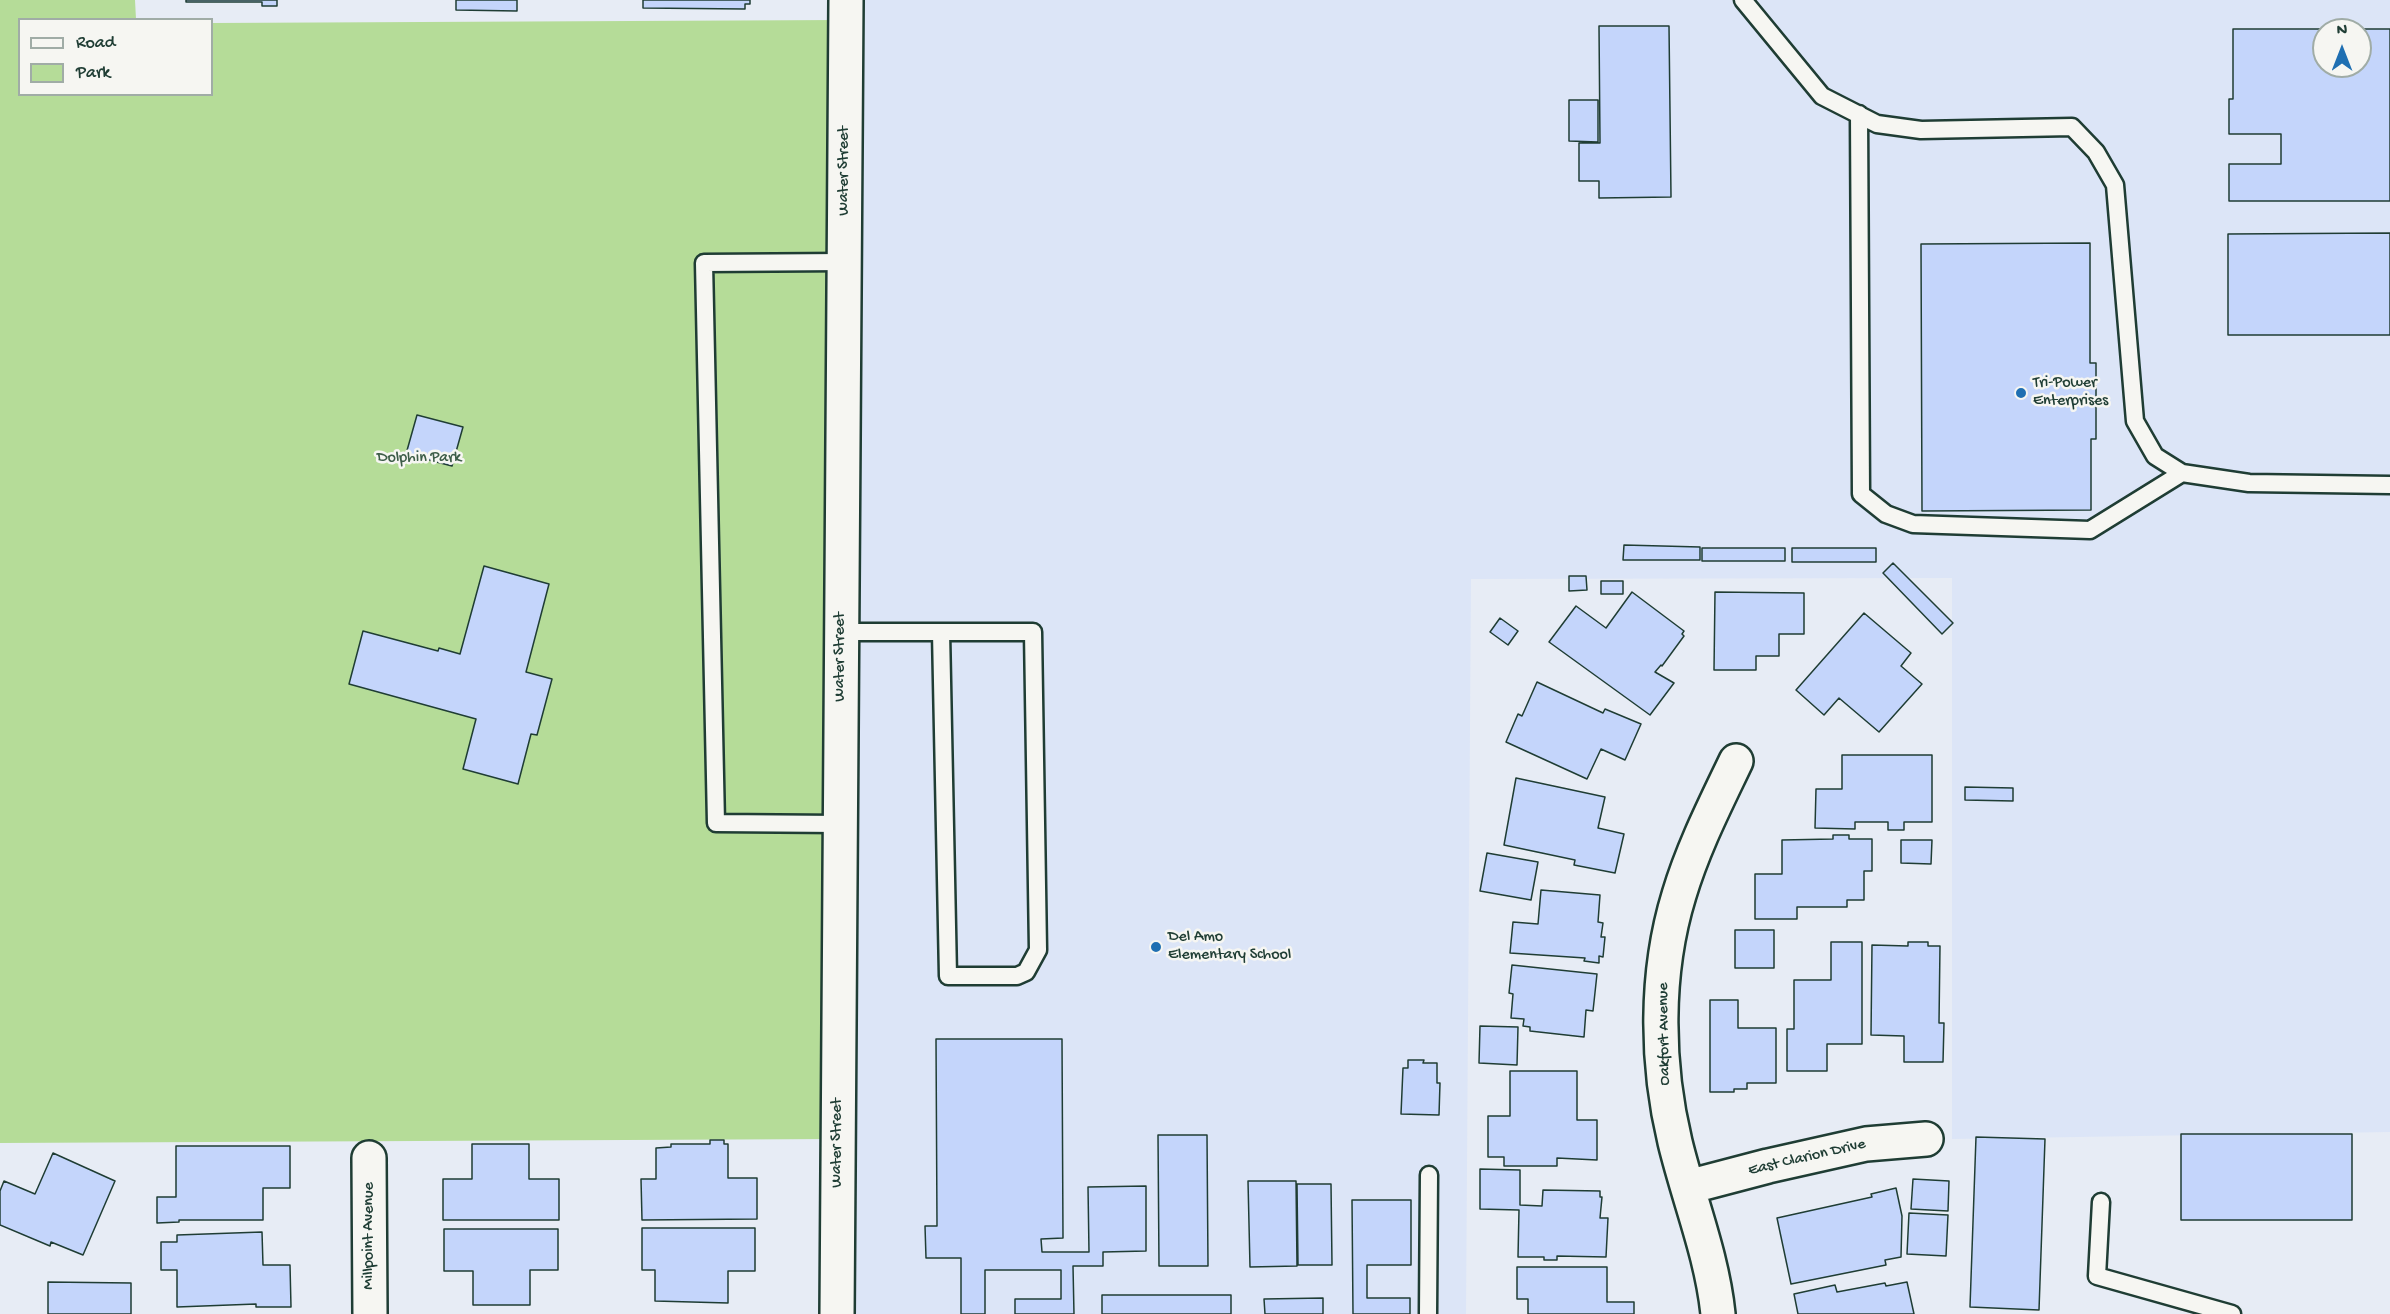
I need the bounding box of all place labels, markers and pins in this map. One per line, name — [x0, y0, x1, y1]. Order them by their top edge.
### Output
place label: Tri-Power Enterprises — [2033, 374, 2108, 412]
marker: Tri-Power Enterprises — [2014, 386, 2028, 400]
place label: Del Amo Elementary School — [1168, 928, 1291, 966]
marker: Del Amo Elementary School — [1149, 940, 1163, 954]

